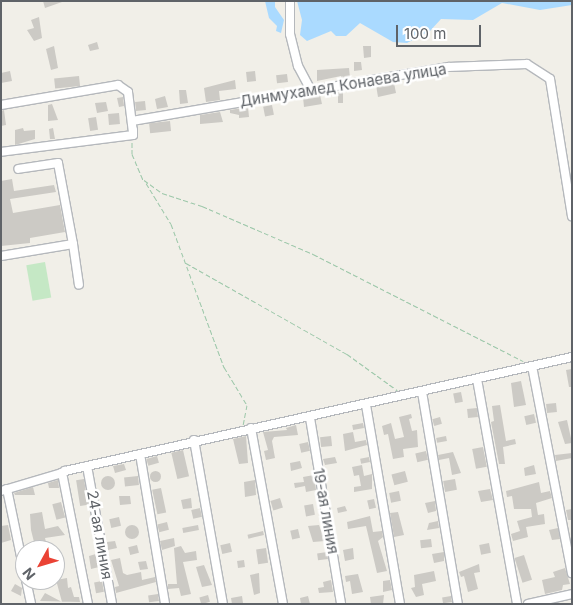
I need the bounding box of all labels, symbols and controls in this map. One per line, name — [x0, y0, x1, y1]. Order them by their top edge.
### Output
scale bar — [398, 15, 483, 47]
text: 100 m — [404, 24, 446, 43]
street label: Динмухамед Конаева улица — [238, 60, 448, 110]
street label: 19-ая линия — [310, 467, 342, 555]
street label: 24-ая линия — [83, 489, 117, 581]
north arrow — [15, 540, 65, 590]
text: N — [19, 565, 39, 584]

